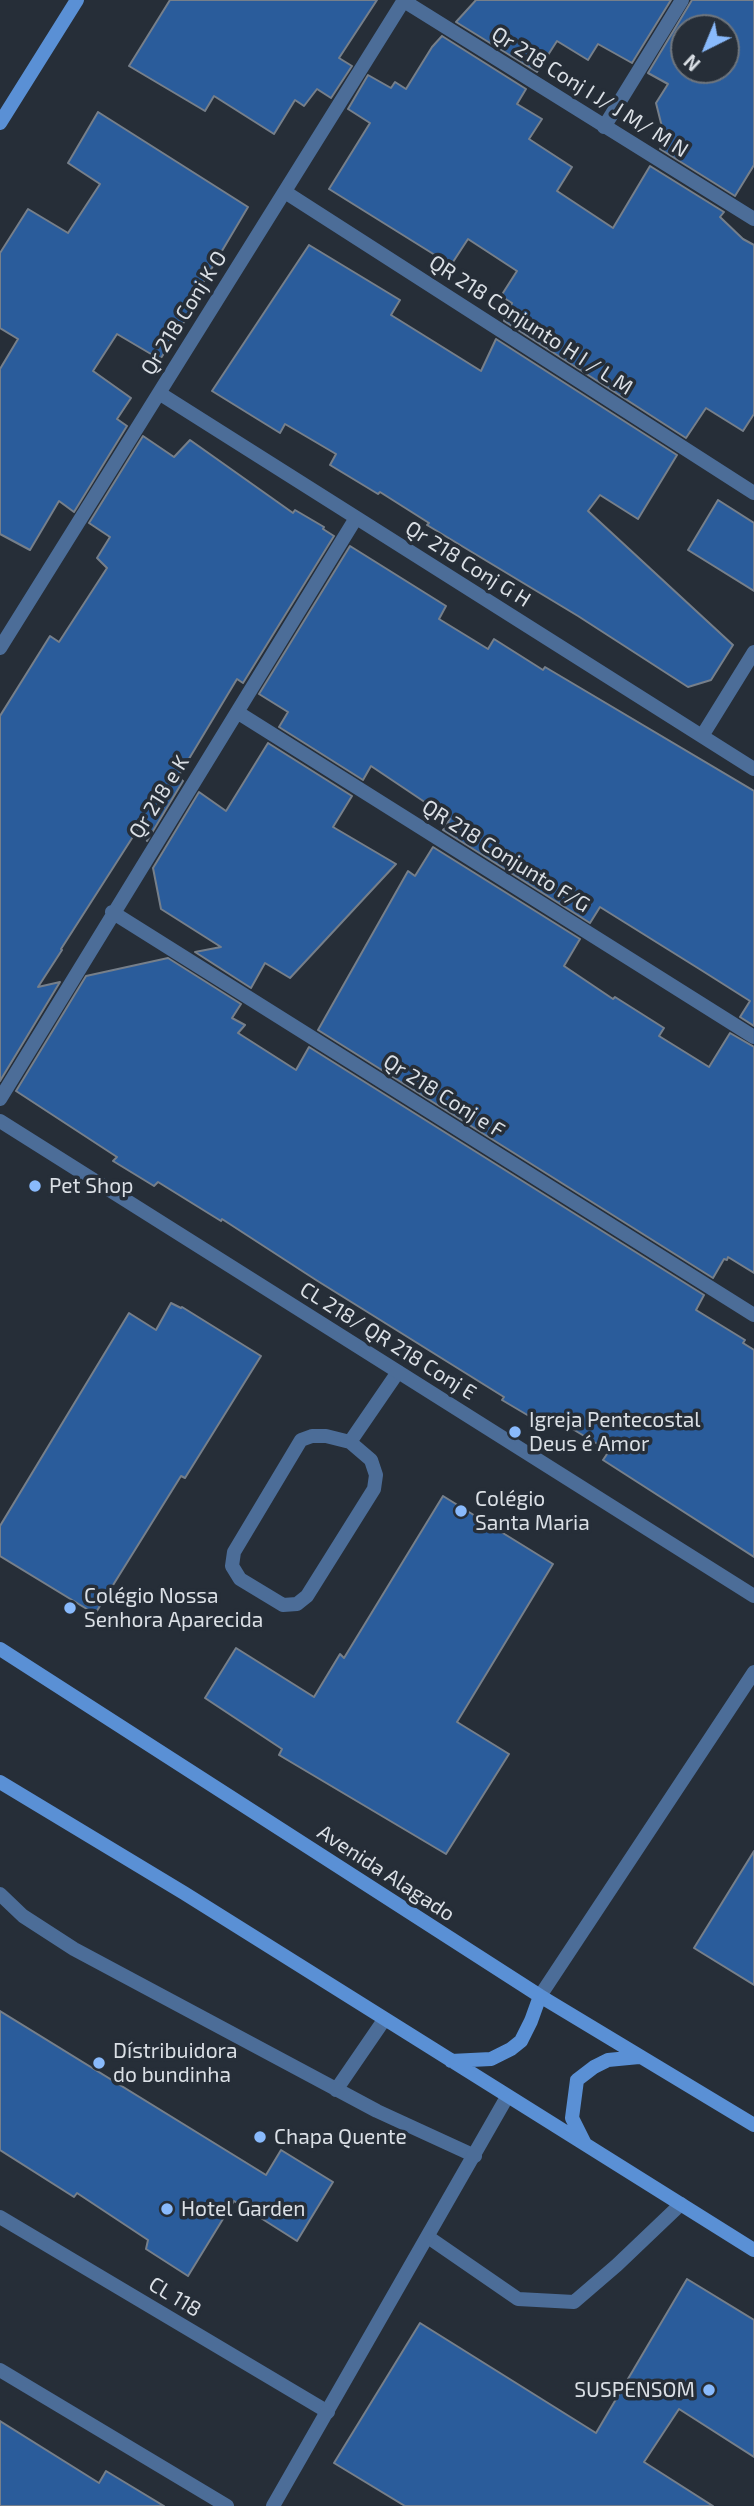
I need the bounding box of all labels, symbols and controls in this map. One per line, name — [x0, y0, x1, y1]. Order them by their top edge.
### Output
north arrow — [670, 14, 740, 84]
street label: Qr 218 Conj I J/ J M/ M N — [487, 21, 693, 163]
street label: Qr 218 Conj K O — [136, 246, 232, 380]
street label: QR 218 Conjunto H I / L M — [424, 250, 638, 400]
street label: Qr 218 Conj G H — [401, 516, 535, 612]
street label: Qr 218 e K — [124, 751, 194, 843]
street label: QR 218 Conjunto F/G — [417, 794, 595, 918]
street label: Qr 218 Conj e F — [379, 1049, 509, 1143]
place label: Pet Shop — [49, 1173, 133, 1199]
marker: Pet Shop — [27, 1178, 43, 1194]
street label: CL 218/ QR 218 Conj E — [295, 1277, 481, 1405]
place label: Igreja Pentecostal Deus é Amor — [529, 1407, 701, 1457]
marker: Igreja Pentecostal Deus é Amor — [507, 1424, 523, 1440]
place label: Colégio Santa Maria — [475, 1486, 590, 1536]
marker: Colégio Santa Maria — [453, 1503, 469, 1519]
place label: Colégio Nossa Senhora Aparecida — [84, 1583, 263, 1633]
marker: Colégio Nossa Senhora Aparecida — [62, 1600, 78, 1616]
street label: Avenida Alagado — [313, 1819, 459, 1927]
place label: Dístribuidora do bundinha — [113, 2038, 238, 2088]
marker: Dístribuidora do bundinha — [91, 2055, 107, 2071]
place label: Chapa Quente — [274, 2124, 407, 2150]
marker: Chapa Quente — [252, 2129, 268, 2145]
place label: Hotel Garden — [181, 2196, 306, 2222]
marker: Hotel Garden — [159, 2201, 175, 2217]
street label: CL 118 — [144, 2272, 206, 2322]
place label: SUSPENSOM — [574, 2377, 695, 2403]
marker: SUSPENSOM — [701, 2382, 717, 2398]

